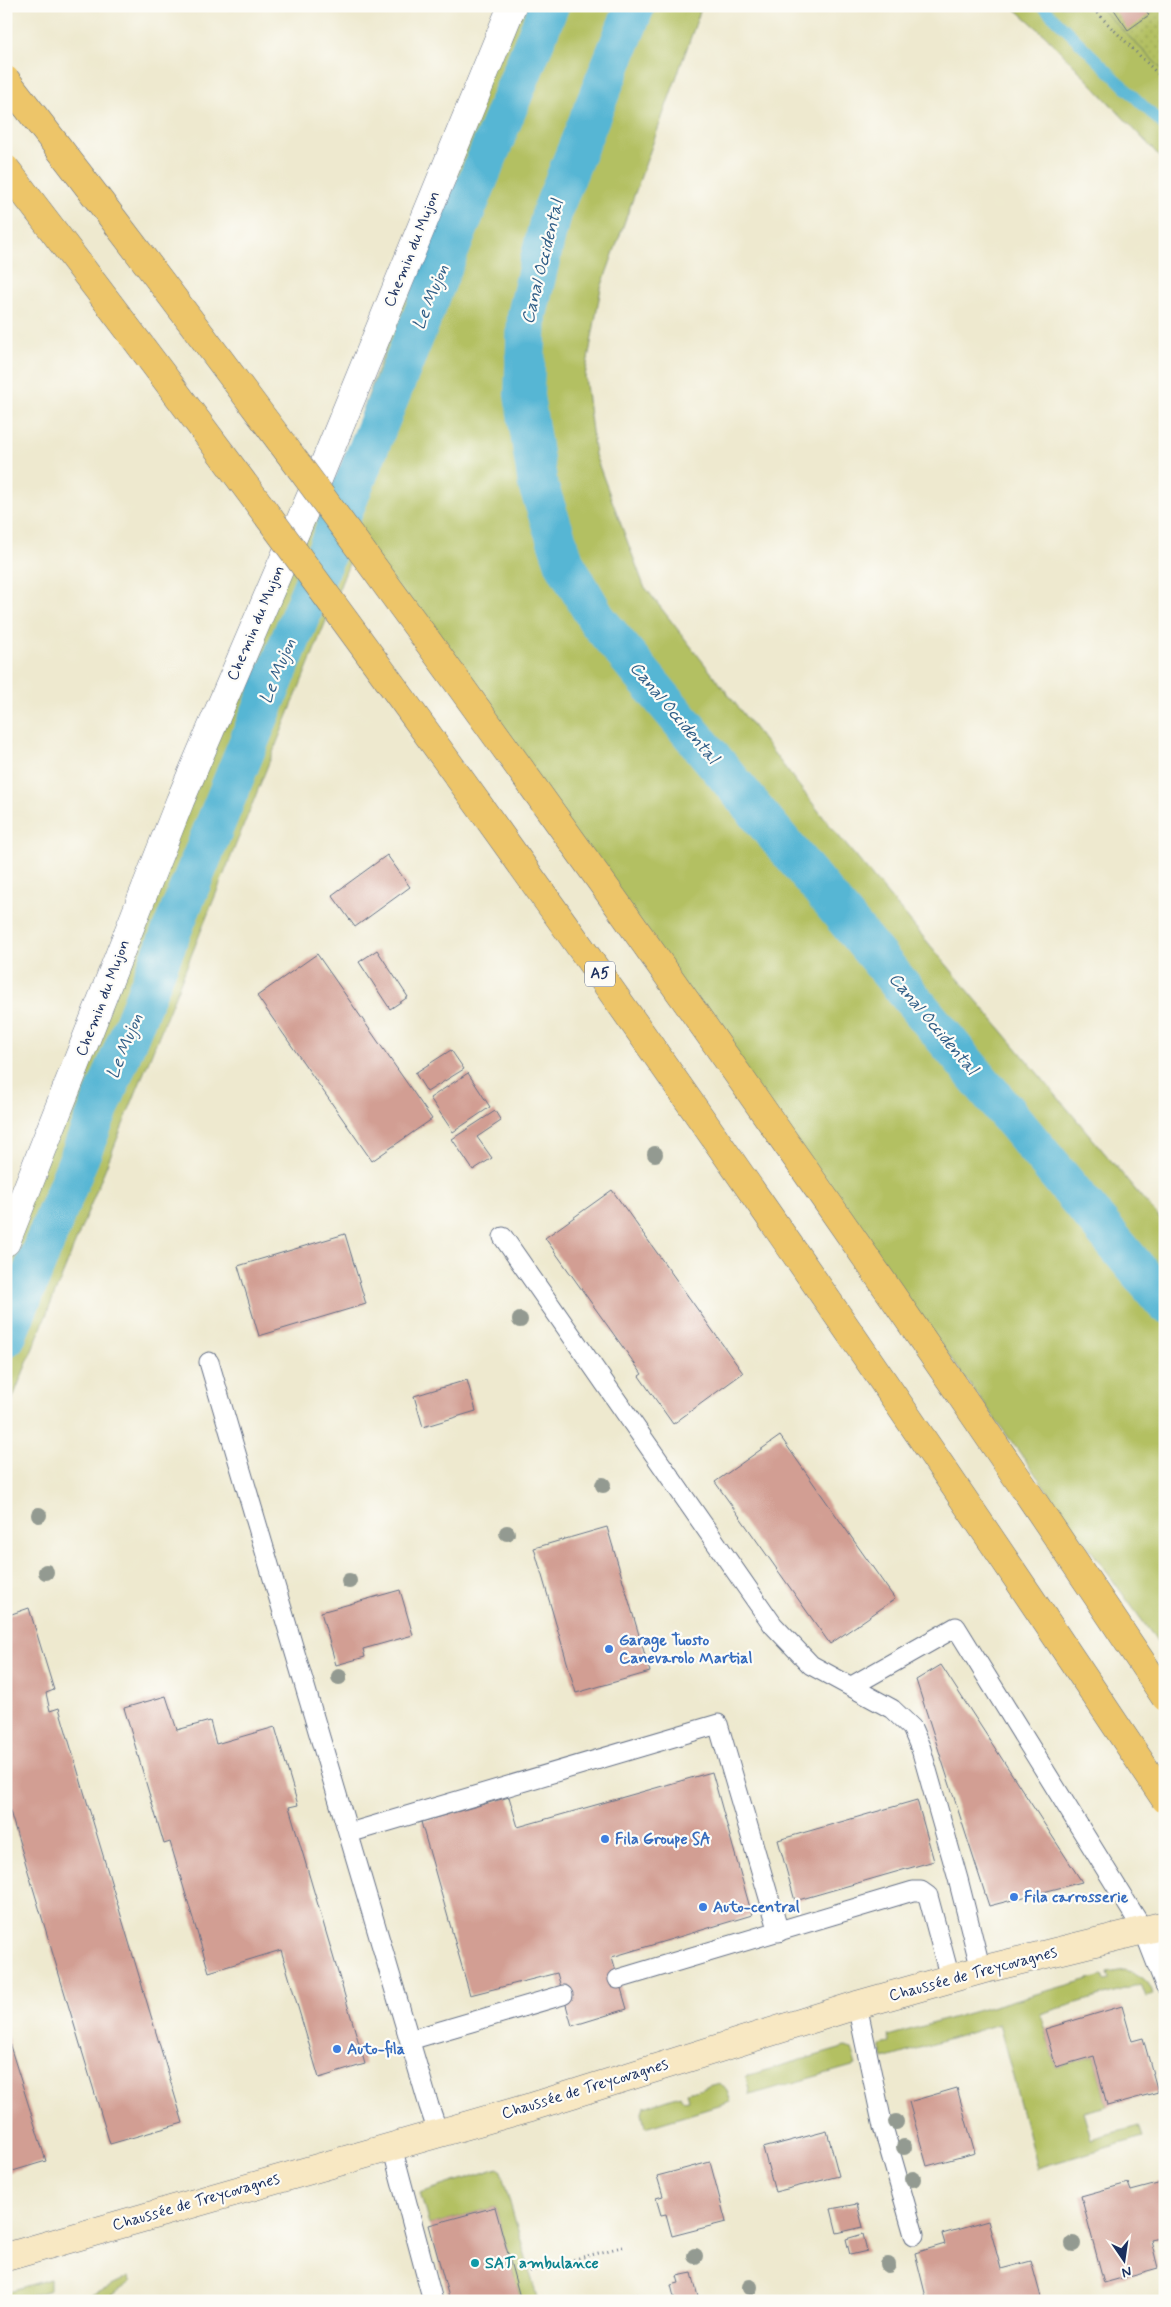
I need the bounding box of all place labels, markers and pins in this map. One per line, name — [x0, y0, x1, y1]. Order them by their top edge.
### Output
place label: Garage Tuosto Canevarolo Martial — [619, 1630, 752, 1669]
marker: Garage Tuosto Canevarolo Martial — [603, 1643, 615, 1655]
place label: Fila Groupe SA — [615, 1829, 711, 1850]
marker: Fila Groupe SA — [599, 1833, 611, 1845]
place label: Fila carrosserie — [1024, 1887, 1129, 1908]
marker: Fila carrosserie — [1008, 1891, 1020, 1903]
place label: Auto-central — [713, 1897, 800, 1918]
marker: Auto-central — [697, 1901, 709, 1913]
place label: Auto-fila — [347, 2039, 405, 2060]
marker: Auto-fila — [331, 2043, 343, 2055]
place label: SAT ambulance — [485, 2253, 599, 2274]
marker: SAT ambulance — [469, 2257, 481, 2269]

